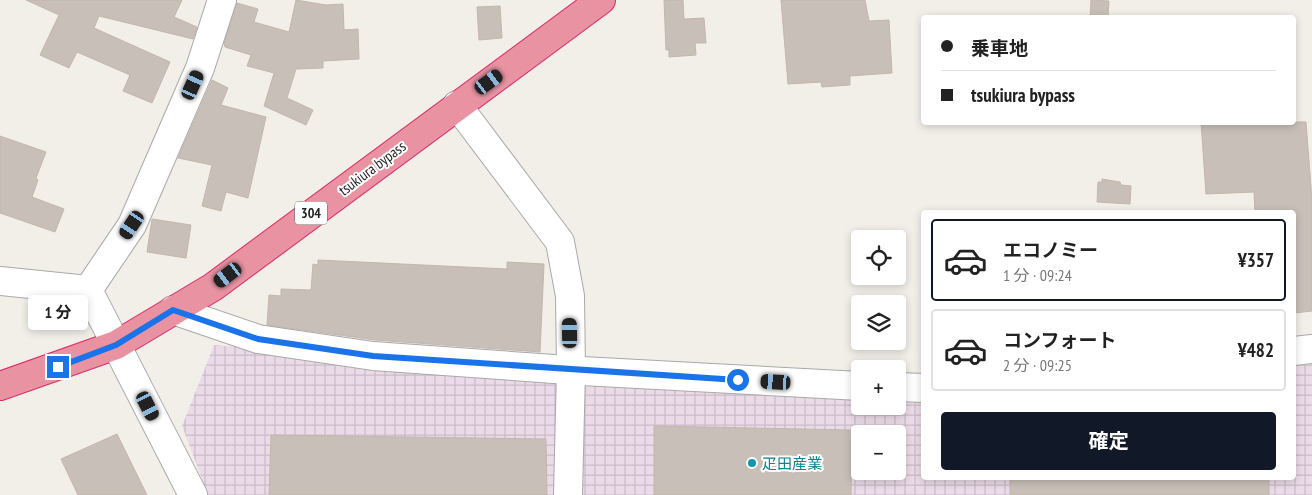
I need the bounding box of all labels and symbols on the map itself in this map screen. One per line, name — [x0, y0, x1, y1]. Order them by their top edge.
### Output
car — [472, 67, 505, 97]
car — [180, 68, 205, 102]
street label: tsukiura bypass — [335, 137, 409, 199]
road number: 304 — [295, 202, 327, 224]
car — [117, 208, 146, 242]
car — [211, 260, 244, 290]
callout: 1 分 — [28, 294, 88, 330]
car — [562, 318, 577, 348]
route end — [47, 356, 69, 378]
route start — [727, 369, 749, 391]
car — [760, 374, 791, 390]
car — [134, 389, 161, 423]
place label: 疋田産業 — [762, 454, 822, 473]
marker: 疋田産業 — [746, 457, 758, 469]

